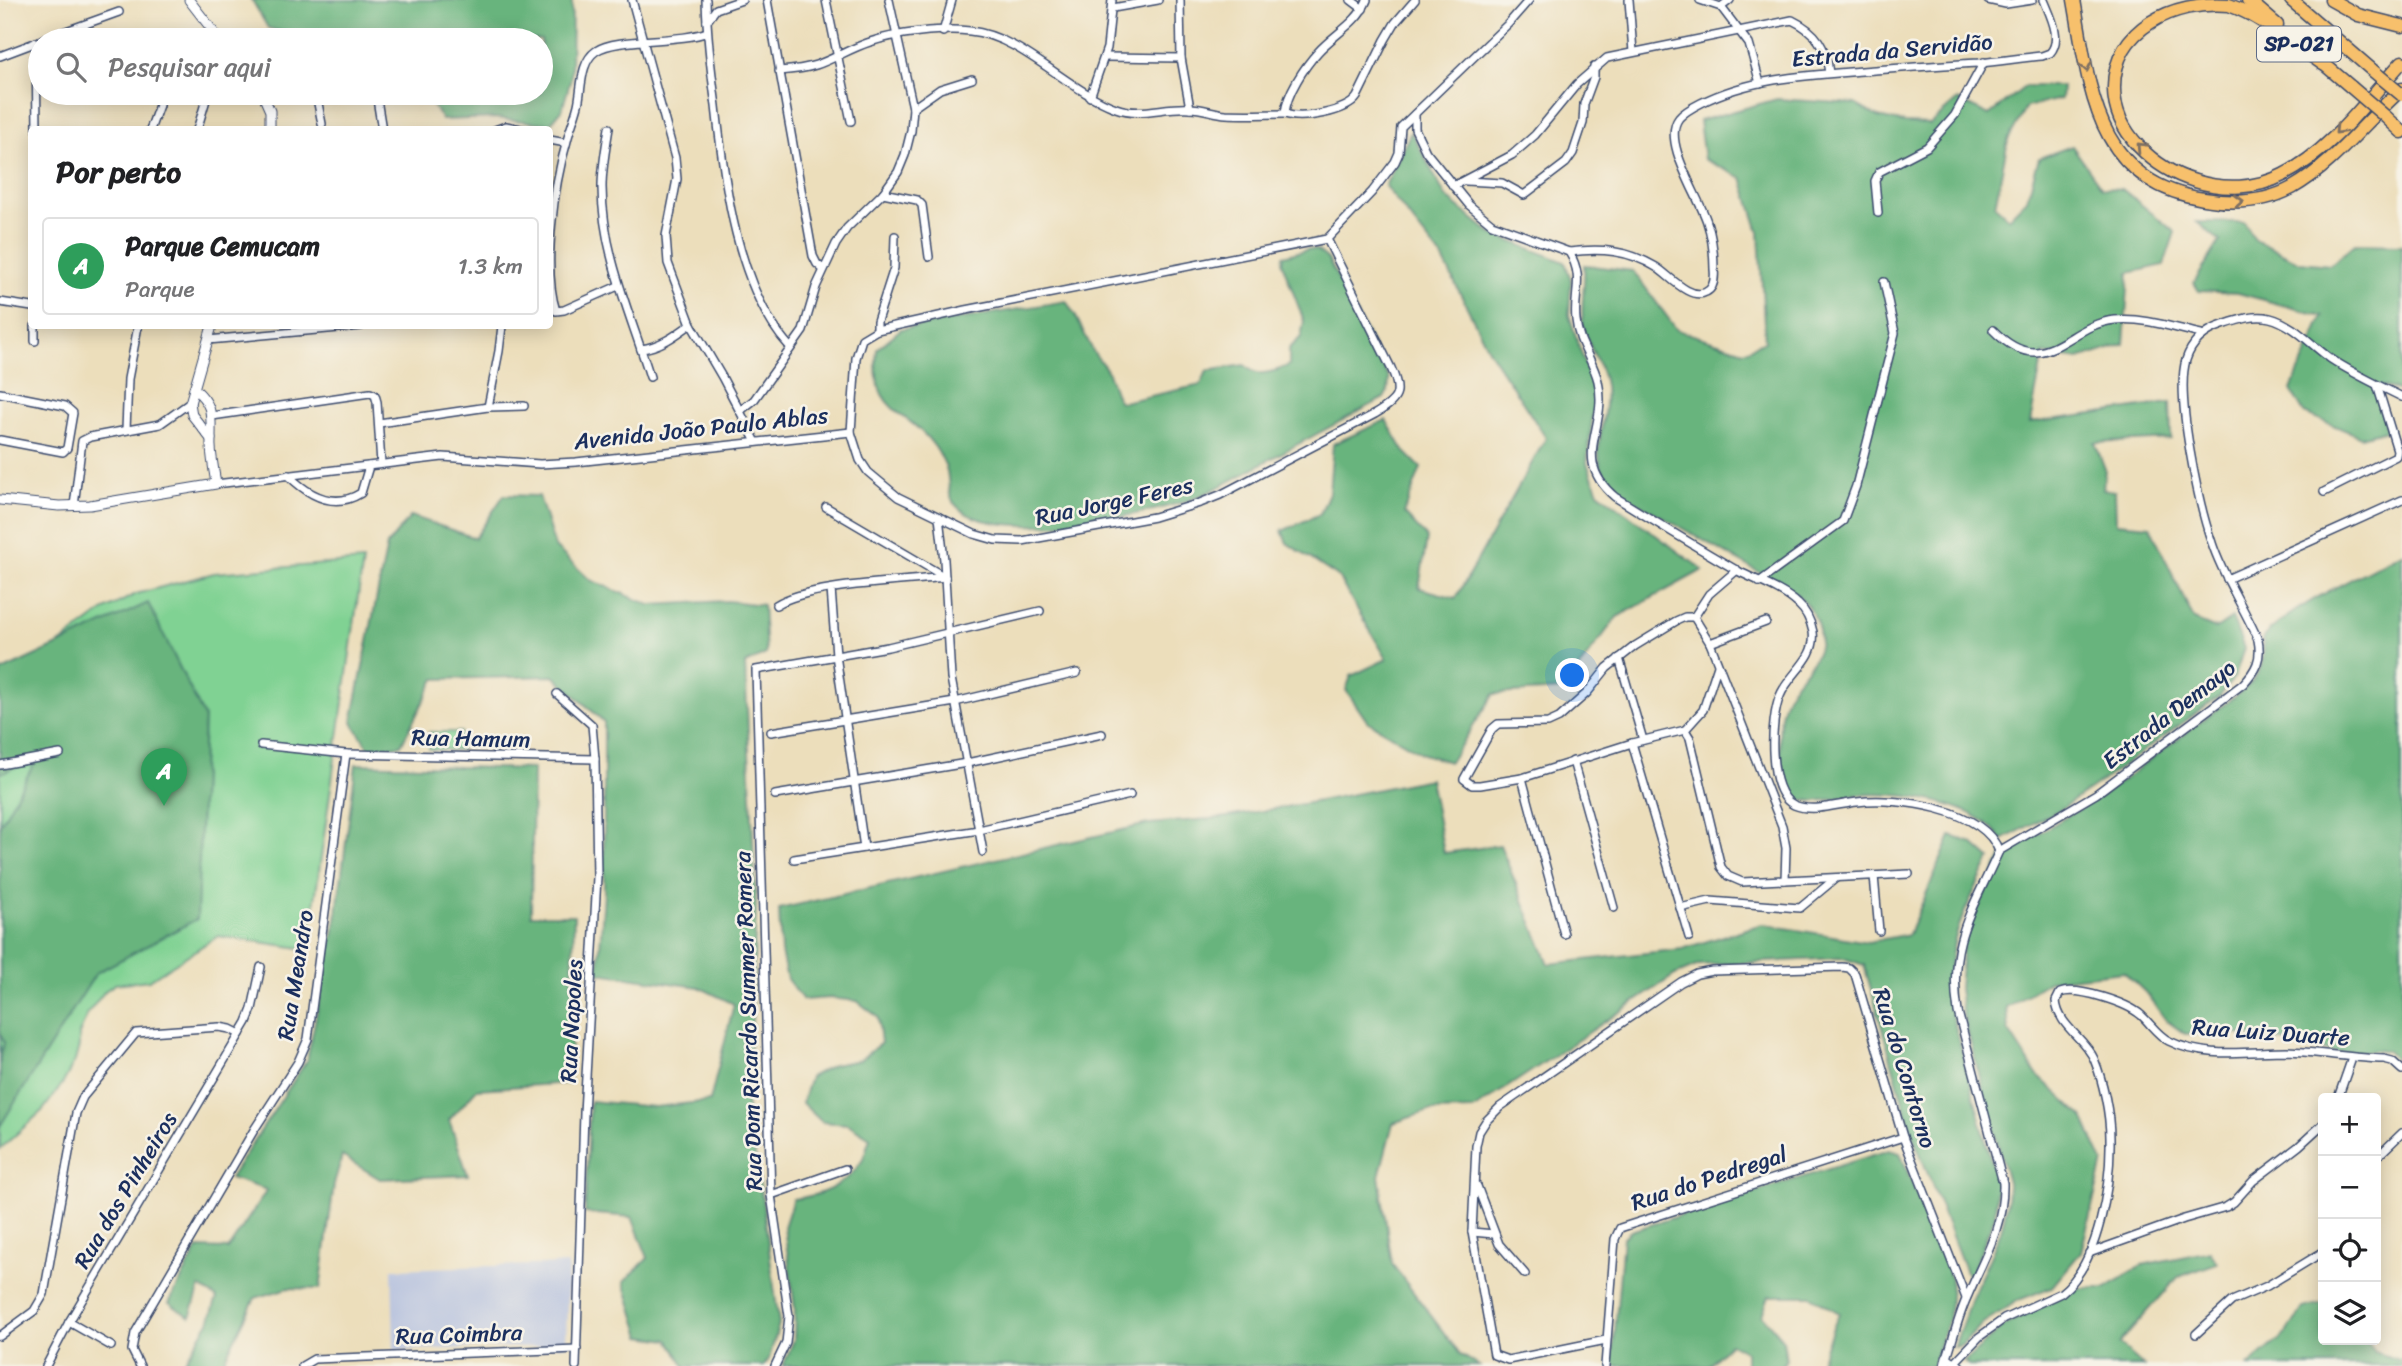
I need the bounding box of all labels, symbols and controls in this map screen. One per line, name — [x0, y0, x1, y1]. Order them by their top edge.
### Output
street label: Estrada da Servidão — [1790, 21, 1994, 80]
road number: SP-021 — [2257, 26, 2341, 61]
search box — [28, 28, 553, 105]
text: Pesquisar aqui — [108, 44, 271, 90]
icon: search — [52, 48, 90, 86]
one-way arrow — [2077, 61, 2092, 73]
one-way arrow — [2335, 122, 2348, 135]
one-way arrow — [2137, 143, 2149, 156]
text: Por perto — [56, 145, 181, 199]
one-way arrow — [2234, 194, 2245, 209]
text: Parque Cemucam — [125, 223, 320, 269]
text: A — [73, 246, 89, 287]
text: 1.3 km — [458, 246, 523, 287]
text: Parque — [125, 269, 195, 310]
street label: Avenida João Paulo Ablas — [571, 395, 831, 462]
street label: Rua Jorge Feres — [1031, 465, 1197, 538]
street label: Estrada Demayo — [2093, 648, 2246, 780]
your location — [1555, 658, 1589, 692]
street label: Rua Hamum — [411, 717, 531, 760]
pin: A — [141, 748, 187, 806]
street label: Rua Dom Ricardo Summer Romera — [722, 850, 775, 1191]
street label: Rua Meandro — [265, 907, 326, 1043]
street label: Rua Napoles — [548, 958, 595, 1084]
street label: Rua do Contorno — [1861, 983, 1948, 1153]
street label: Rua Luiz Duarte — [2191, 1007, 2351, 1058]
map controls — [2318, 1093, 2381, 1345]
button: + — [2318, 1093, 2381, 1156]
street label: Rua dos Pinheiros — [62, 1103, 189, 1277]
street label: Rua do Pedregal — [1626, 1134, 1793, 1223]
button: − — [2318, 1156, 2381, 1219]
button: locate — [2318, 1219, 2381, 1282]
button: layers — [2318, 1282, 2381, 1345]
street label: Rua Coimbra — [395, 1312, 524, 1357]

